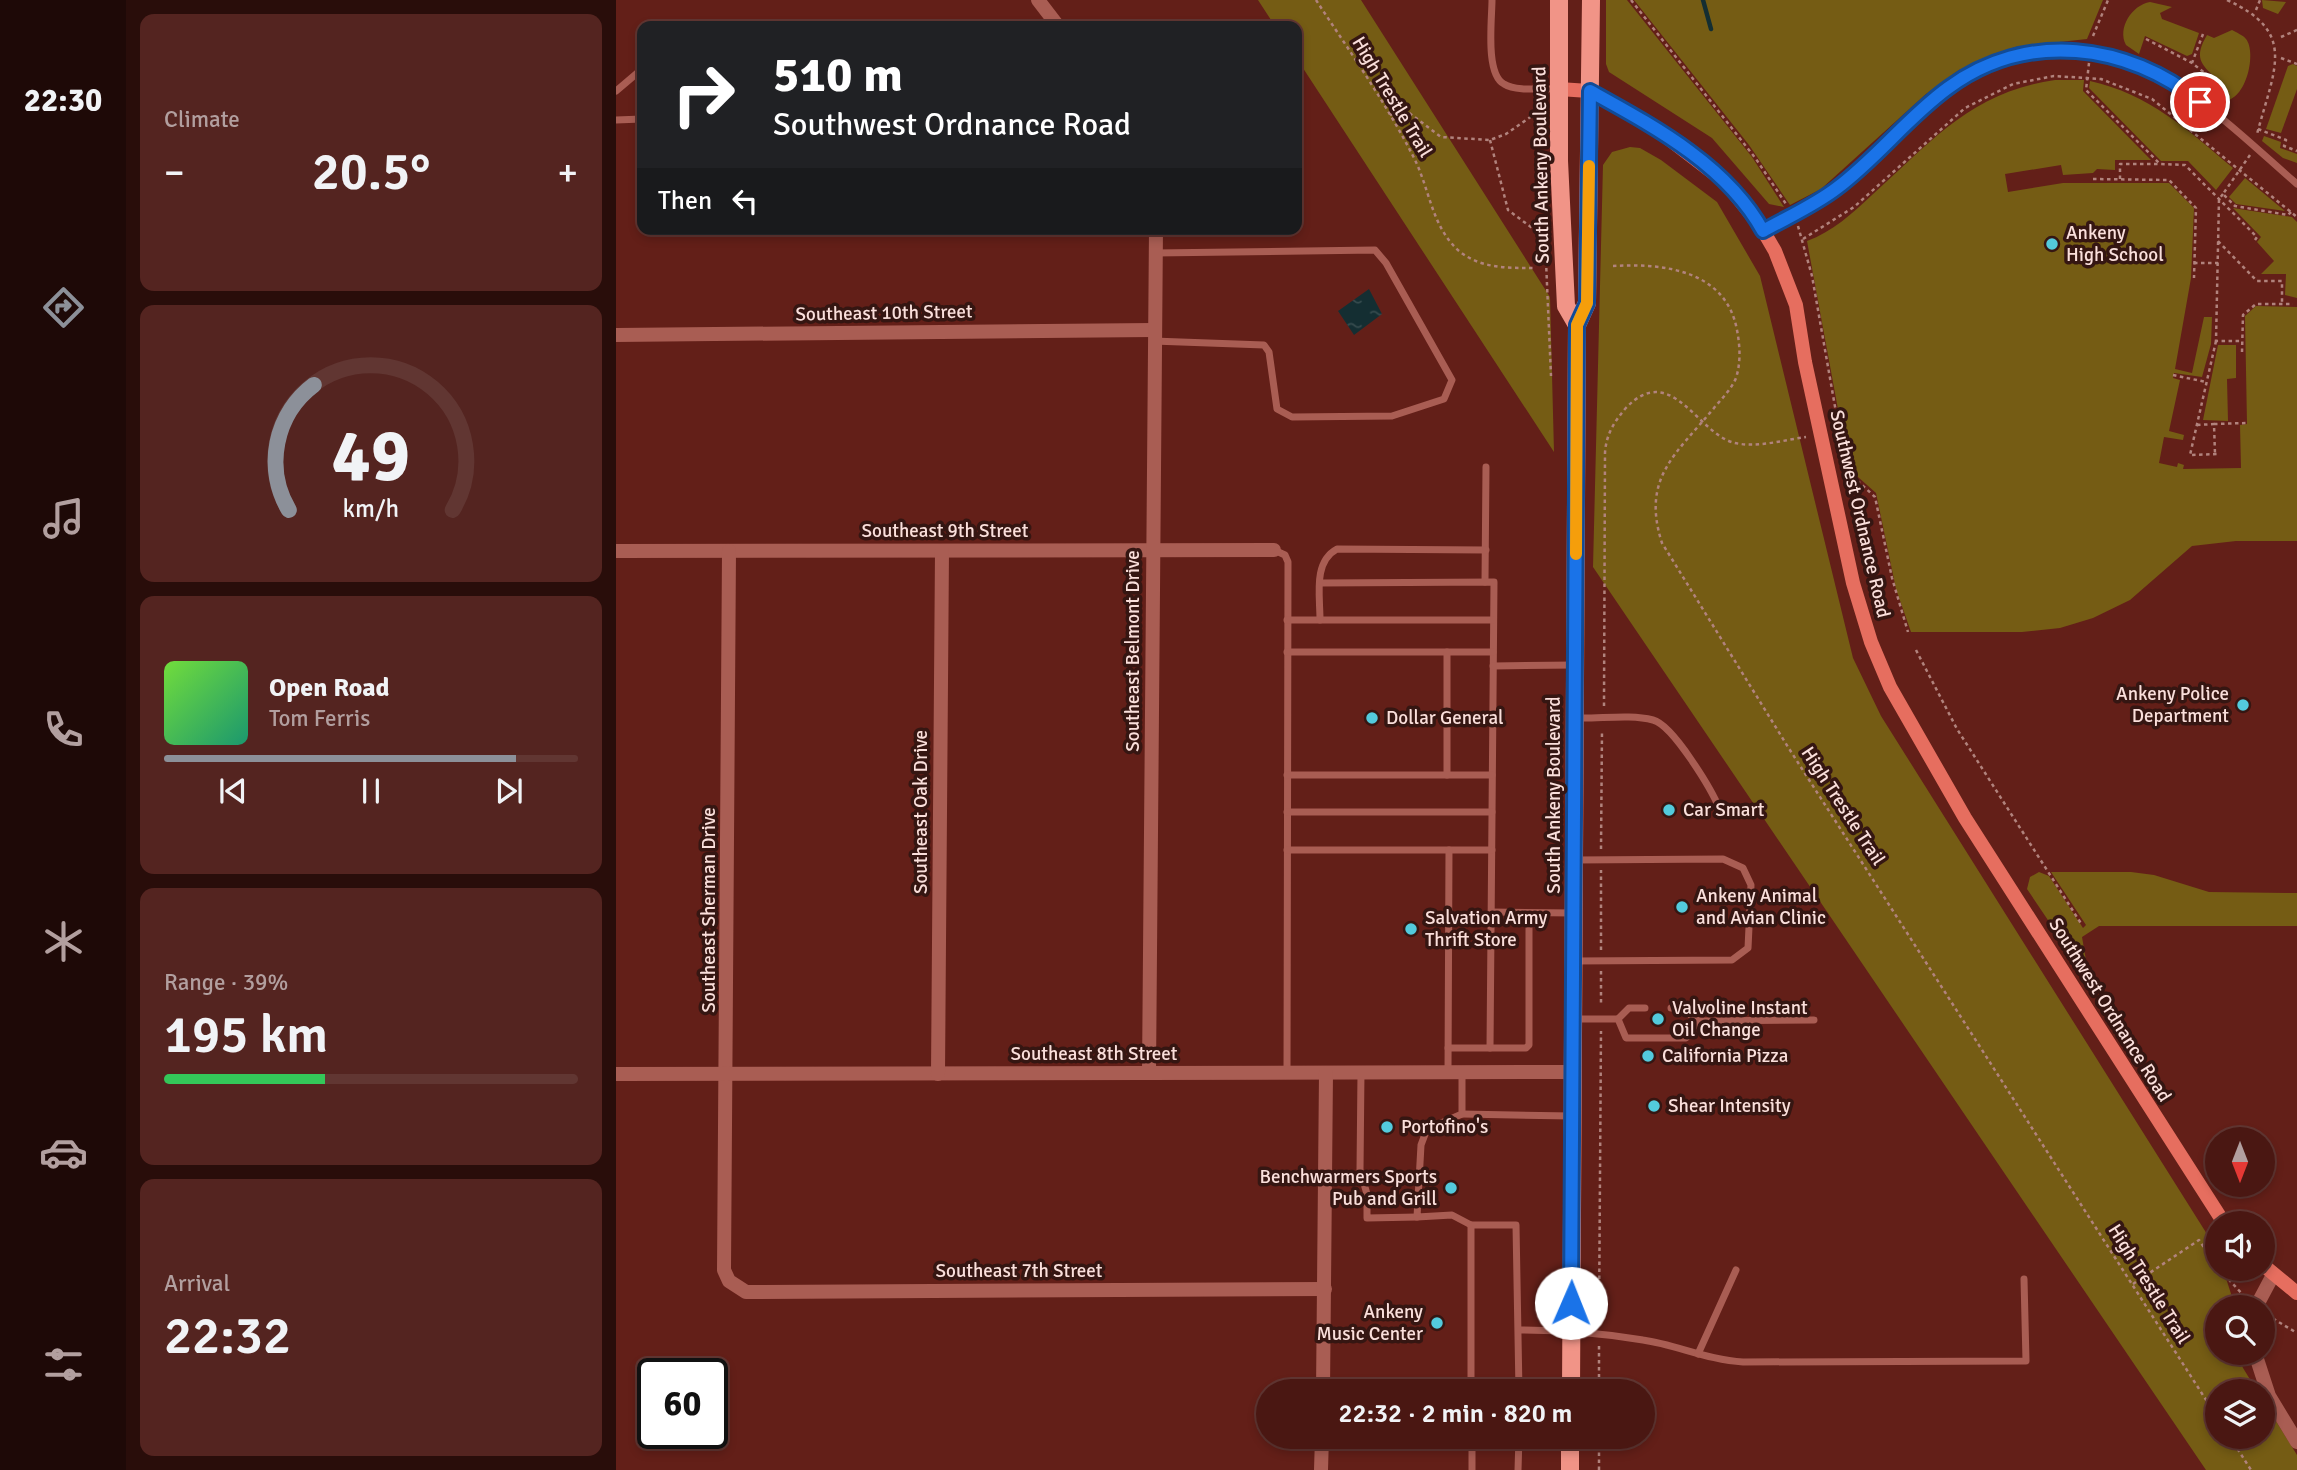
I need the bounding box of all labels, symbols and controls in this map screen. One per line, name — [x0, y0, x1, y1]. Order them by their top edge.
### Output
street label: High Trestle Trail — [1346, 32, 1438, 162]
text: 510 m — [773, 45, 903, 105]
icon: right — [658, 49, 749, 140]
street label: South Ankeny Boulevard — [1527, 66, 1555, 264]
pin — [2170, 72, 2230, 132]
text: 22:30 — [24, 81, 102, 120]
icon: arrive — [2181, 83, 2219, 121]
text: Climate — [164, 105, 240, 134]
text: Southwest Ordnance Road — [773, 105, 1131, 144]
text: 20.5° — [312, 140, 430, 204]
text: − — [164, 149, 185, 196]
text: + — [557, 149, 578, 196]
icon: left — [726, 182, 764, 220]
text: Then — [658, 185, 712, 217]
place label: Ankeny High School — [2066, 221, 2164, 267]
marker: Ankeny High School — [2044, 236, 2060, 252]
icon: directions — [39, 283, 88, 332]
street label: Southeast 10th Street — [795, 299, 973, 327]
street label: Southwest Ordnance Road — [1824, 408, 1896, 620]
text: 49 — [332, 412, 410, 501]
text: km/h — [343, 493, 399, 524]
icon: music — [39, 494, 88, 543]
street label: Southeast 9th Street — [861, 519, 1029, 543]
street label: Southeast Belmont Drive — [1121, 550, 1145, 752]
text: Open Road — [269, 672, 390, 704]
place label: Ankeny Police Department — [2116, 682, 2229, 728]
street label: South Ankeny Boulevard — [1542, 696, 1566, 894]
marker: Ankeny Police Department — [2235, 697, 2251, 713]
text: Tom Ferris — [269, 704, 370, 733]
icon: phone — [39, 705, 88, 754]
place label: Dollar General — [1386, 706, 1504, 730]
marker: Dollar General — [1364, 710, 1380, 726]
street label: Southeast Oak Drive — [909, 730, 933, 894]
street label: High Trestle Trail — [1796, 742, 1890, 870]
icon: previous — [214, 772, 252, 810]
icon: pause — [352, 772, 390, 810]
icon: next — [490, 772, 528, 810]
place label: Car Smart — [1683, 798, 1765, 822]
marker: Car Smart — [1661, 802, 1677, 818]
street label: Southeast Sherman Drive — [697, 807, 721, 1013]
place label: Ankeny Animal and Avian Clinic — [1696, 884, 1826, 930]
marker: Ankeny Animal and Avian Clinic — [1674, 899, 1690, 915]
place label: Salvation Army Thrift Store — [1425, 906, 1547, 952]
street label: Southwest Ordnance Road — [2043, 913, 2177, 1107]
icon: climate — [39, 917, 88, 966]
marker: Salvation Army Thrift Store — [1403, 921, 1419, 937]
text: Range · 39% — [164, 968, 288, 997]
place label: Valvoline Instant Oil Change — [1672, 996, 1808, 1042]
text: 195 km — [164, 1003, 328, 1067]
marker: Valvoline Instant Oil Change — [1650, 1011, 1666, 1027]
street label: Southeast 8th Street — [1010, 1042, 1178, 1066]
place label: California Pizza — [1662, 1044, 1788, 1068]
marker: California Pizza — [1640, 1048, 1656, 1064]
place label: Shear Intensity — [1668, 1094, 1791, 1118]
marker: Shear Intensity — [1646, 1098, 1662, 1114]
place label: Portofino's — [1401, 1115, 1488, 1139]
marker: Portofino's — [1379, 1119, 1395, 1135]
north arrow — [2205, 1127, 2275, 1197]
map controls — [2205, 1127, 2275, 1449]
icon: car — [39, 1128, 88, 1177]
place label: Benchwarmers Sports Pub and Grill — [1259, 1165, 1437, 1211]
marker: Benchwarmers Sports Pub and Grill — [1443, 1180, 1459, 1196]
button: sound — [2205, 1211, 2275, 1281]
street label: High Trestle Trail — [2103, 1220, 2195, 1348]
street label: Southeast 7th Street — [935, 1259, 1103, 1283]
position arrow — [1534, 1266, 1608, 1340]
text: Arrival — [164, 1269, 230, 1298]
button: search — [2205, 1295, 2275, 1365]
place label: Ankeny Music Center — [1316, 1300, 1423, 1346]
text: 22:32 — [164, 1304, 291, 1368]
marker: Ankeny Music Center — [1429, 1315, 1445, 1331]
icon: filters — [39, 1340, 88, 1389]
speed limit sign: 60 — [637, 1358, 728, 1449]
button: layers — [2205, 1379, 2275, 1449]
text: 22:32 · 2 min · 820 m — [1339, 1398, 1572, 1430]

